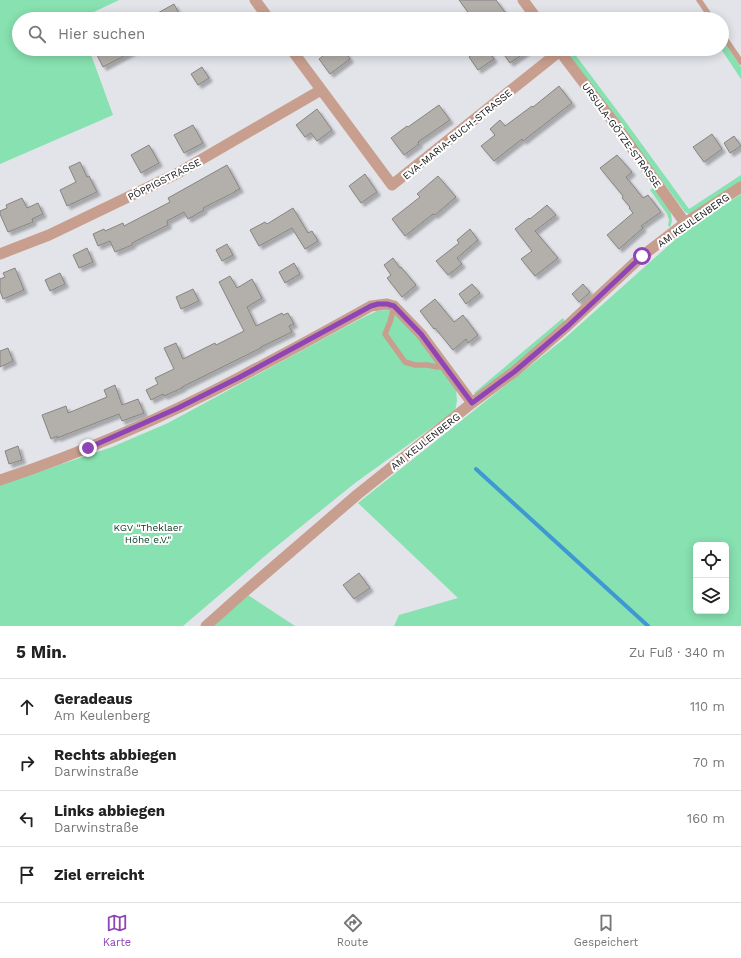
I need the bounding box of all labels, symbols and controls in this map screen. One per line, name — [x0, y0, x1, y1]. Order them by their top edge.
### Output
search box — [12, 12, 729, 56]
icon: search — [26, 23, 48, 45]
text: Hier suchen — [58, 25, 145, 43]
street label: URSULA-GÖTZE-STRASSE — [580, 81, 663, 190]
street label: EVA-MARIA-BUCH-STRASSE — [401, 87, 514, 182]
street label: PÖPPIGSTRASSE — [126, 156, 203, 203]
street label: AM KEULENBERG — [655, 192, 731, 249]
route start — [633, 247, 651, 265]
street label: AM KEULENBERG — [388, 411, 462, 472]
route end — [79, 439, 97, 457]
park label: KGV "Theklaer Höhe e.V." — [114, 522, 182, 545]
map controls — [693, 542, 729, 614]
button: locate — [693, 542, 729, 578]
button: layers — [693, 578, 729, 614]
text: 5 Min. — [16, 642, 67, 662]
text: Zu Fuß · 340 m — [629, 645, 725, 660]
text: Geradeaus — [54, 690, 133, 708]
icon: ahead — [16, 696, 38, 718]
text: 110 m — [690, 699, 725, 714]
text: Am Keulenberg — [54, 708, 150, 723]
text: Rechts abbiegen — [54, 746, 176, 764]
icon: right — [16, 752, 38, 774]
text: 70 m — [693, 755, 725, 770]
text: Darwinstraße — [54, 764, 139, 779]
text: Links abbiegen — [54, 802, 165, 820]
icon: left — [16, 808, 38, 830]
text: 160 m — [687, 811, 725, 826]
text: Darwinstraße — [54, 820, 139, 835]
icon: arrive — [16, 864, 38, 886]
text: Ziel erreicht — [54, 866, 144, 884]
tab: Karte — [103, 912, 131, 949]
tab: Route — [337, 912, 368, 949]
tab: Gespeichert — [574, 912, 638, 949]

